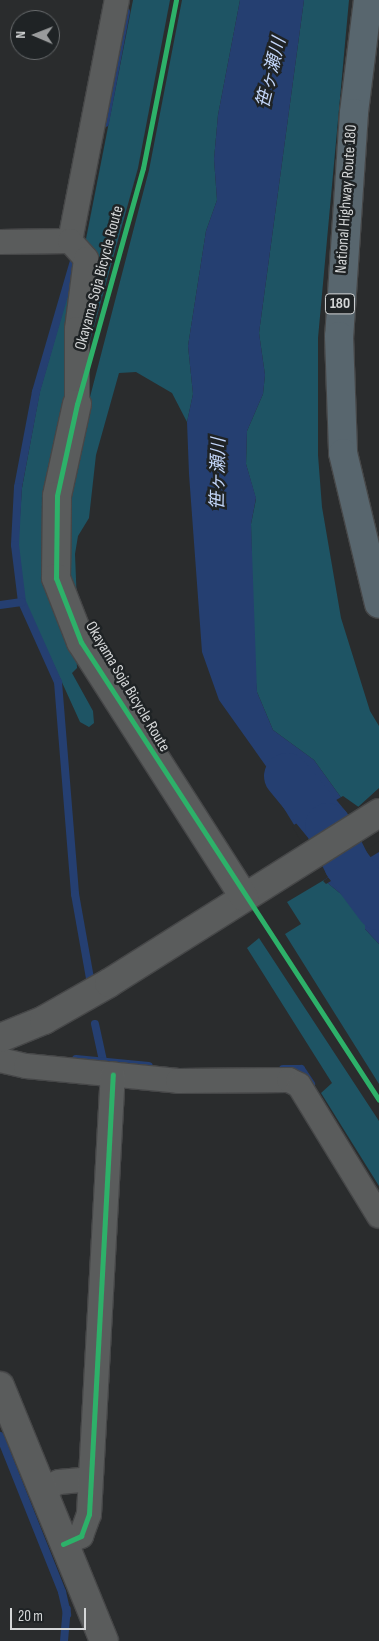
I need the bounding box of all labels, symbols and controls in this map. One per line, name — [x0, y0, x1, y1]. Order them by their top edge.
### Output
north arrow — [10, 10, 60, 60]
text: N — [12, 31, 29, 39]
water label: 笹ヶ瀬川 — [253, 35, 291, 111]
street label: National Highway Route 180 — [332, 124, 362, 274]
street label: Okayama Soja Bicycle Route — [71, 204, 129, 352]
road number: 180 — [324, 292, 356, 316]
water label: 笹ヶ瀬川 — [208, 438, 230, 510]
street label: Okayama Soja Bicycle Route — [80, 618, 174, 756]
scale bar — [12, 1598, 89, 1630]
text: 20 m — [18, 1607, 43, 1626]

